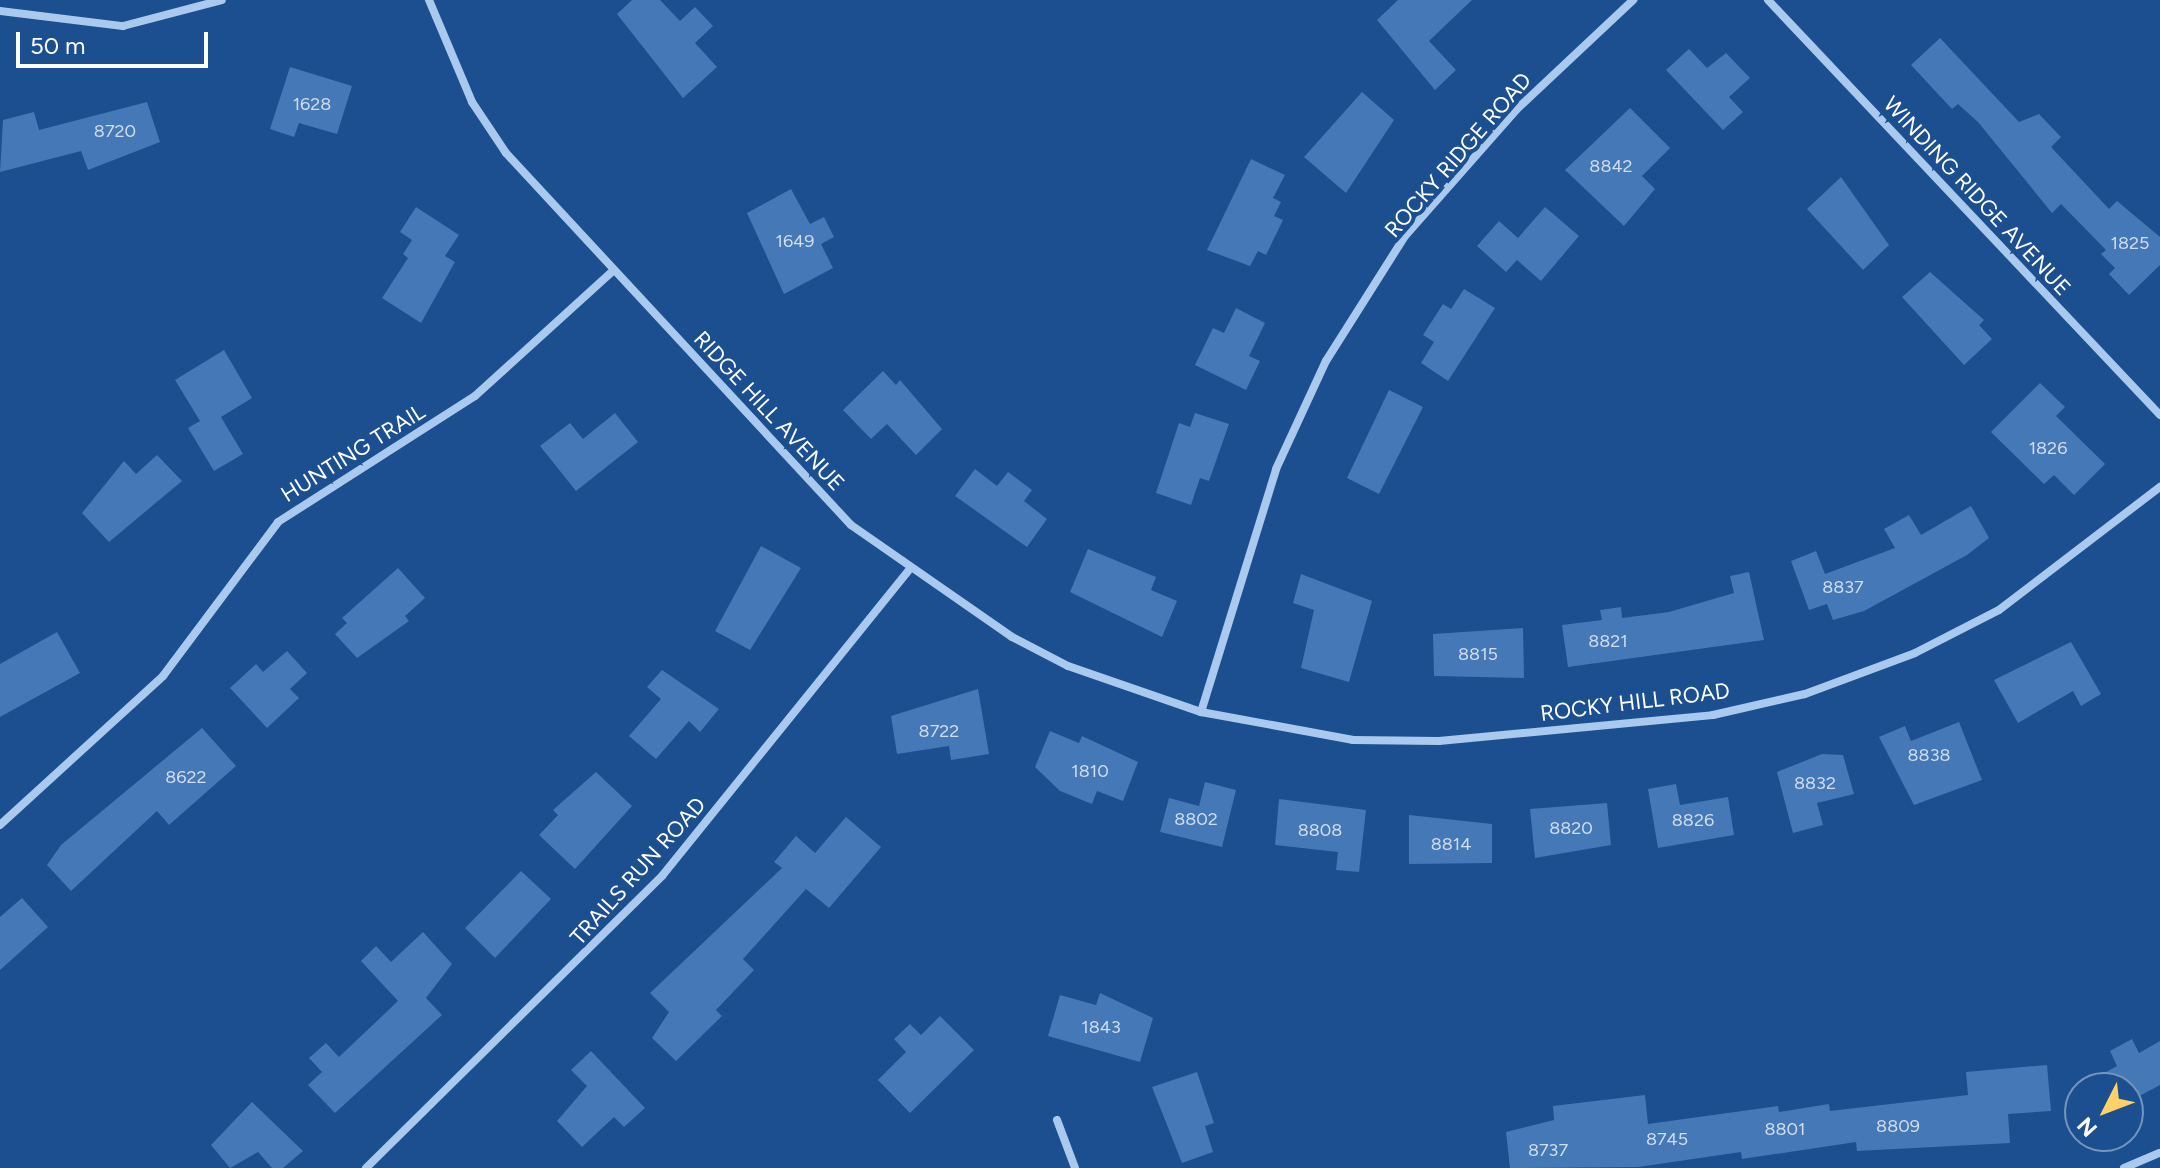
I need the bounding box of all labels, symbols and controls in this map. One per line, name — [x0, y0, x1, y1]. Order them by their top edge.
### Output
scale bar — [20, 16, 212, 66]
text: 50 m — [30, 31, 86, 60]
street label: ROCKY RIDGE ROAD — [1379, 67, 1537, 243]
street label: WINDING RIDGE AVENUE — [1878, 91, 2076, 301]
house number: 1628 — [293, 93, 331, 115]
house number: 8720 — [94, 120, 136, 142]
house number: 8842 — [1589, 155, 1633, 177]
house number: 1649 — [776, 230, 814, 252]
house number: 1825 — [2111, 232, 2149, 254]
street label: RIDGE HILL AVENUE — [688, 326, 850, 496]
street label: HUNTING TRAIL — [276, 398, 430, 508]
house number: 1826 — [2029, 437, 2067, 459]
house number: 8837 — [1822, 576, 1864, 598]
house number: 8821 — [1588, 630, 1628, 652]
house number: 8815 — [1458, 643, 1498, 665]
street label: ROCKY HILL ROAD — [1539, 677, 1731, 727]
house number: 8722 — [919, 720, 959, 742]
house number: 8838 — [1908, 744, 1950, 766]
house number: 1810 — [1071, 760, 1109, 782]
house number: 8622 — [165, 766, 207, 788]
house number: 8832 — [1794, 772, 1836, 794]
street label: TRAILS RUN ROAD — [565, 792, 711, 950]
house number: 8802 — [1174, 808, 1218, 830]
house number: 8826 — [1672, 809, 1714, 831]
house number: 8820 — [1549, 817, 1593, 839]
house number: 8808 — [1298, 819, 1342, 841]
house number: 8814 — [1431, 833, 1471, 855]
house number: 1843 — [1081, 1016, 1121, 1038]
north arrow — [2064, 1072, 2144, 1152]
text: N — [2072, 1112, 2103, 1142]
house number: 8809 — [1876, 1115, 1920, 1137]
house number: 8801 — [1764, 1118, 1806, 1140]
house number: 8745 — [1646, 1128, 1688, 1150]
house number: 8737 — [1528, 1139, 1568, 1161]

